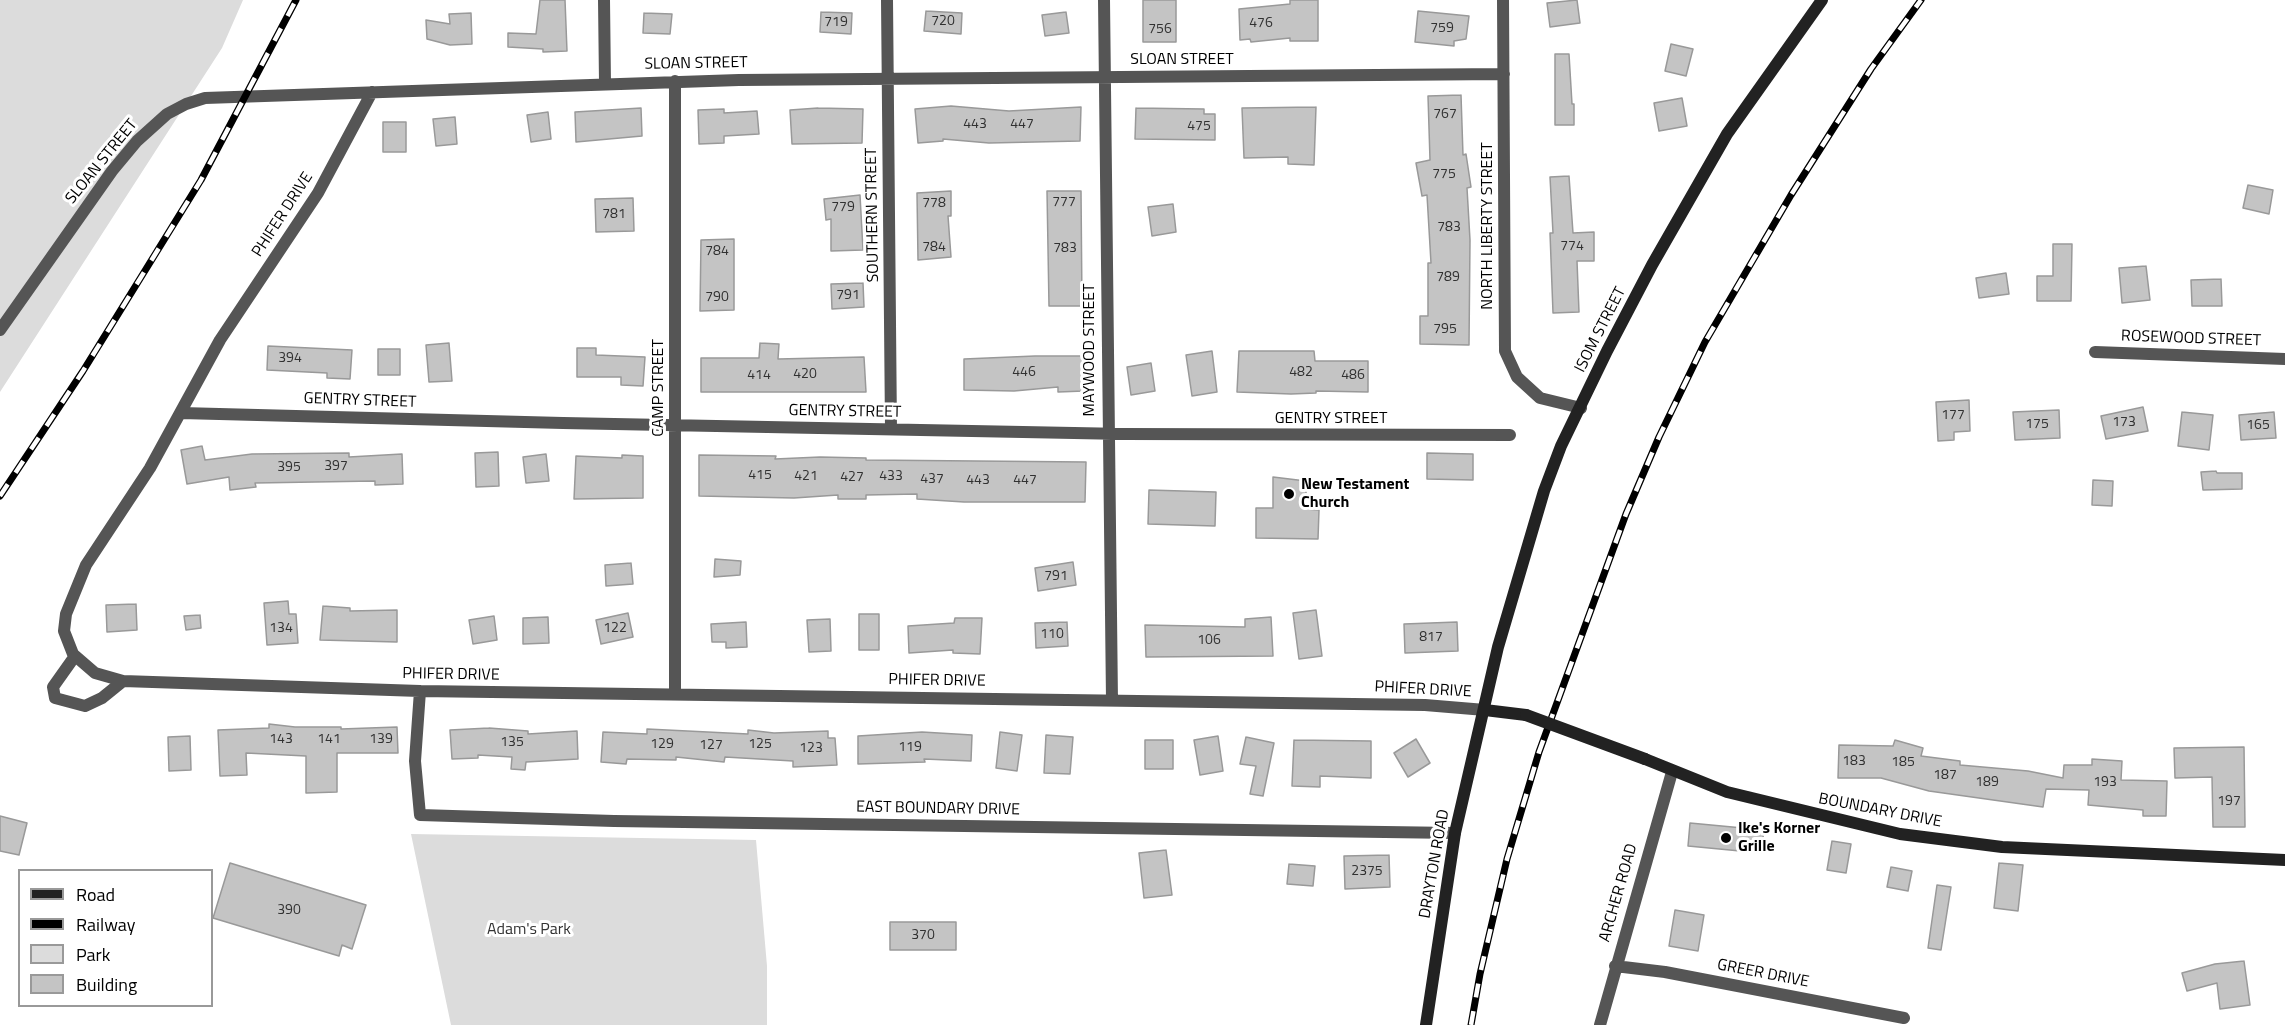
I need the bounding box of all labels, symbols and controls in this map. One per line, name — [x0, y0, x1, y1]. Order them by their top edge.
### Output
house number: 720 — [931, 14, 955, 30]
house number: 719 — [824, 15, 848, 31]
house number: 476 — [1249, 16, 1273, 32]
house number: 759 — [1430, 21, 1454, 37]
house number: 756 — [1148, 22, 1172, 38]
street label: SLOAN STREET — [1130, 50, 1234, 70]
street label: SLOAN STREET — [644, 53, 748, 75]
house number: 767 — [1433, 107, 1457, 123]
street label: SLOAN STREET — [62, 116, 142, 208]
house number: 443 — [963, 117, 987, 133]
house number: 447 — [1010, 117, 1034, 133]
house number: 475 — [1187, 119, 1211, 135]
street label: NORTH LIBERTY STREET — [1478, 142, 1498, 310]
street label: SOUTHERN STREET — [862, 147, 884, 283]
house number: 775 — [1432, 167, 1456, 183]
street label: PHIFER DRIVE — [248, 169, 318, 261]
house number: 777 — [1052, 195, 1076, 211]
house number: 778 — [922, 196, 946, 212]
house number: 779 — [831, 200, 855, 216]
house number: 781 — [602, 207, 626, 223]
house number: 783 — [1437, 220, 1461, 236]
house number: 774 — [1560, 239, 1584, 255]
house number: 784 — [922, 240, 946, 256]
house number: 783 — [1053, 241, 1077, 257]
house number: 784 — [705, 244, 729, 260]
house number: 789 — [1436, 270, 1460, 286]
street label: MAYWOOD STREET — [1080, 283, 1100, 417]
street label: ISOM STREET — [1571, 284, 1631, 376]
house number: 791 — [836, 288, 860, 304]
house number: 790 — [705, 290, 729, 306]
house number: 795 — [1433, 322, 1457, 338]
street label: ROSEWOOD STREET — [2121, 327, 2261, 351]
street label: CAMP STREET — [649, 339, 669, 437]
house number: 394 — [278, 351, 302, 367]
house number: 446 — [1012, 365, 1036, 381]
house number: 482 — [1289, 365, 1313, 381]
house number: 420 — [793, 367, 817, 383]
house number: 414 — [747, 368, 771, 384]
house number: 486 — [1341, 368, 1365, 384]
street label: GENTRY STREET — [303, 389, 417, 413]
street label: GENTRY STREET — [789, 401, 901, 423]
house number: 177 — [1941, 408, 1965, 424]
street label: GENTRY STREET — [1275, 409, 1387, 429]
house number: 173 — [2112, 415, 2136, 431]
house number: 175 — [2025, 417, 2049, 433]
house number: 165 — [2246, 418, 2270, 434]
house number: 397 — [324, 459, 348, 475]
house number: 395 — [277, 460, 301, 476]
house number: 415 — [748, 468, 772, 484]
house number: 421 — [794, 469, 818, 485]
house number: 433 — [879, 469, 903, 485]
house number: 427 — [840, 470, 864, 486]
house number: 437 — [920, 472, 944, 488]
house number: 443 — [966, 473, 990, 489]
house number: 447 — [1013, 473, 1037, 489]
place label: New Testament Church — [1301, 475, 1409, 513]
marker: New Testament Church — [1282, 487, 1296, 501]
house number: 791 — [1044, 569, 1068, 585]
house number: 134 — [269, 621, 293, 637]
house number: 122 — [603, 621, 627, 637]
house number: 110 — [1040, 627, 1064, 643]
house number: 817 — [1419, 630, 1443, 646]
house number: 106 — [1197, 633, 1221, 649]
street label: PHIFER DRIVE — [402, 665, 500, 685]
street label: PHIFER DRIVE — [888, 671, 986, 691]
street label: PHIFER DRIVE — [1374, 678, 1472, 702]
house number: 143 — [269, 732, 293, 748]
house number: 141 — [317, 732, 341, 748]
house number: 139 — [369, 732, 393, 748]
house number: 135 — [500, 735, 524, 751]
house number: 129 — [650, 737, 674, 753]
house number: 125 — [748, 737, 772, 753]
house number: 127 — [699, 738, 723, 754]
house number: 119 — [898, 740, 922, 756]
house number: 123 — [799, 741, 823, 757]
house number: 183 — [1842, 754, 1866, 770]
house number: 185 — [1891, 755, 1915, 771]
house number: 187 — [1933, 768, 1957, 784]
house number: 189 — [1975, 775, 1999, 791]
house number: 193 — [2093, 775, 2117, 791]
street label: BOUNDARY DRIVE — [1817, 790, 1943, 832]
house number: 197 — [2217, 794, 2241, 810]
street label: EAST BOUNDARY DRIVE — [856, 798, 1020, 820]
street label: DRAYTON ROAD — [1416, 808, 1454, 920]
place label: Ike's Korner Grille — [1738, 819, 1820, 857]
marker: Ike's Korner Grille — [1719, 831, 1733, 845]
street label: ARCHER ROAD — [1596, 842, 1642, 944]
house number: 2375 — [1351, 864, 1383, 880]
legend — [18, 869, 213, 1007]
text: Road — [76, 881, 115, 908]
house number: 390 — [277, 903, 301, 919]
text: Railway — [76, 911, 135, 938]
park label: Adam's Park — [487, 920, 571, 940]
house number: 370 — [911, 928, 935, 944]
text: Park — [76, 941, 110, 968]
street label: GREER DRIVE — [1715, 956, 1811, 992]
text: Building — [76, 971, 137, 998]

